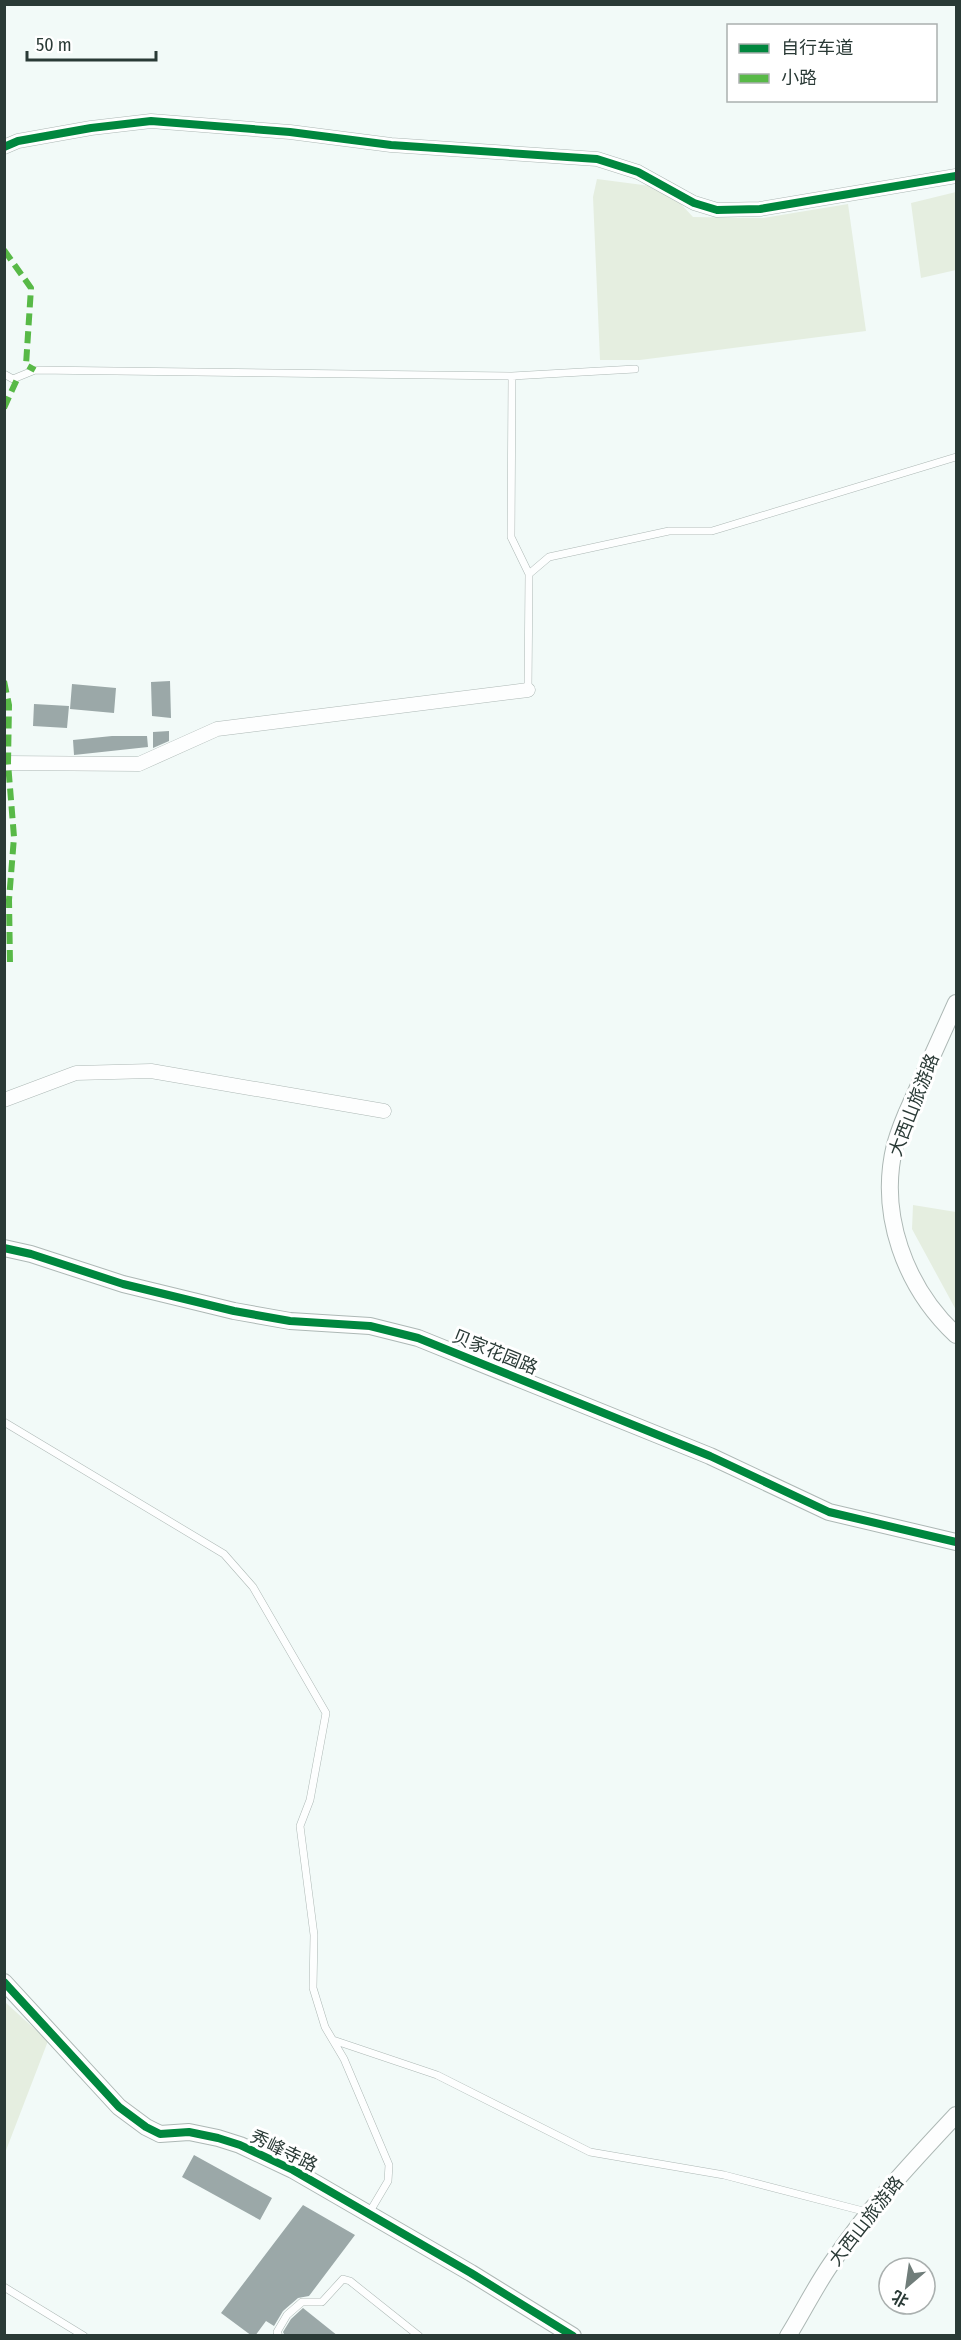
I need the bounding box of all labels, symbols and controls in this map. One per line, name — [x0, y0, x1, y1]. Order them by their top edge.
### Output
scale bar — [27, 24, 156, 62]
legend — [727, 24, 937, 102]
text: 50 m — [36, 34, 72, 56]
text: 自行车道 — [781, 37, 853, 59]
text: 小路 — [781, 67, 817, 89]
street label: 大西山旅游路 — [884, 1051, 944, 1159]
street label: 贝家花园路 — [449, 1325, 541, 1379]
street label: 秀峰寺路 — [247, 2125, 321, 2177]
street label: 大西山旅游路 — [824, 2172, 908, 2270]
north arrow — [877, 2256, 937, 2316]
text: 北 — [888, 2286, 912, 2311]

